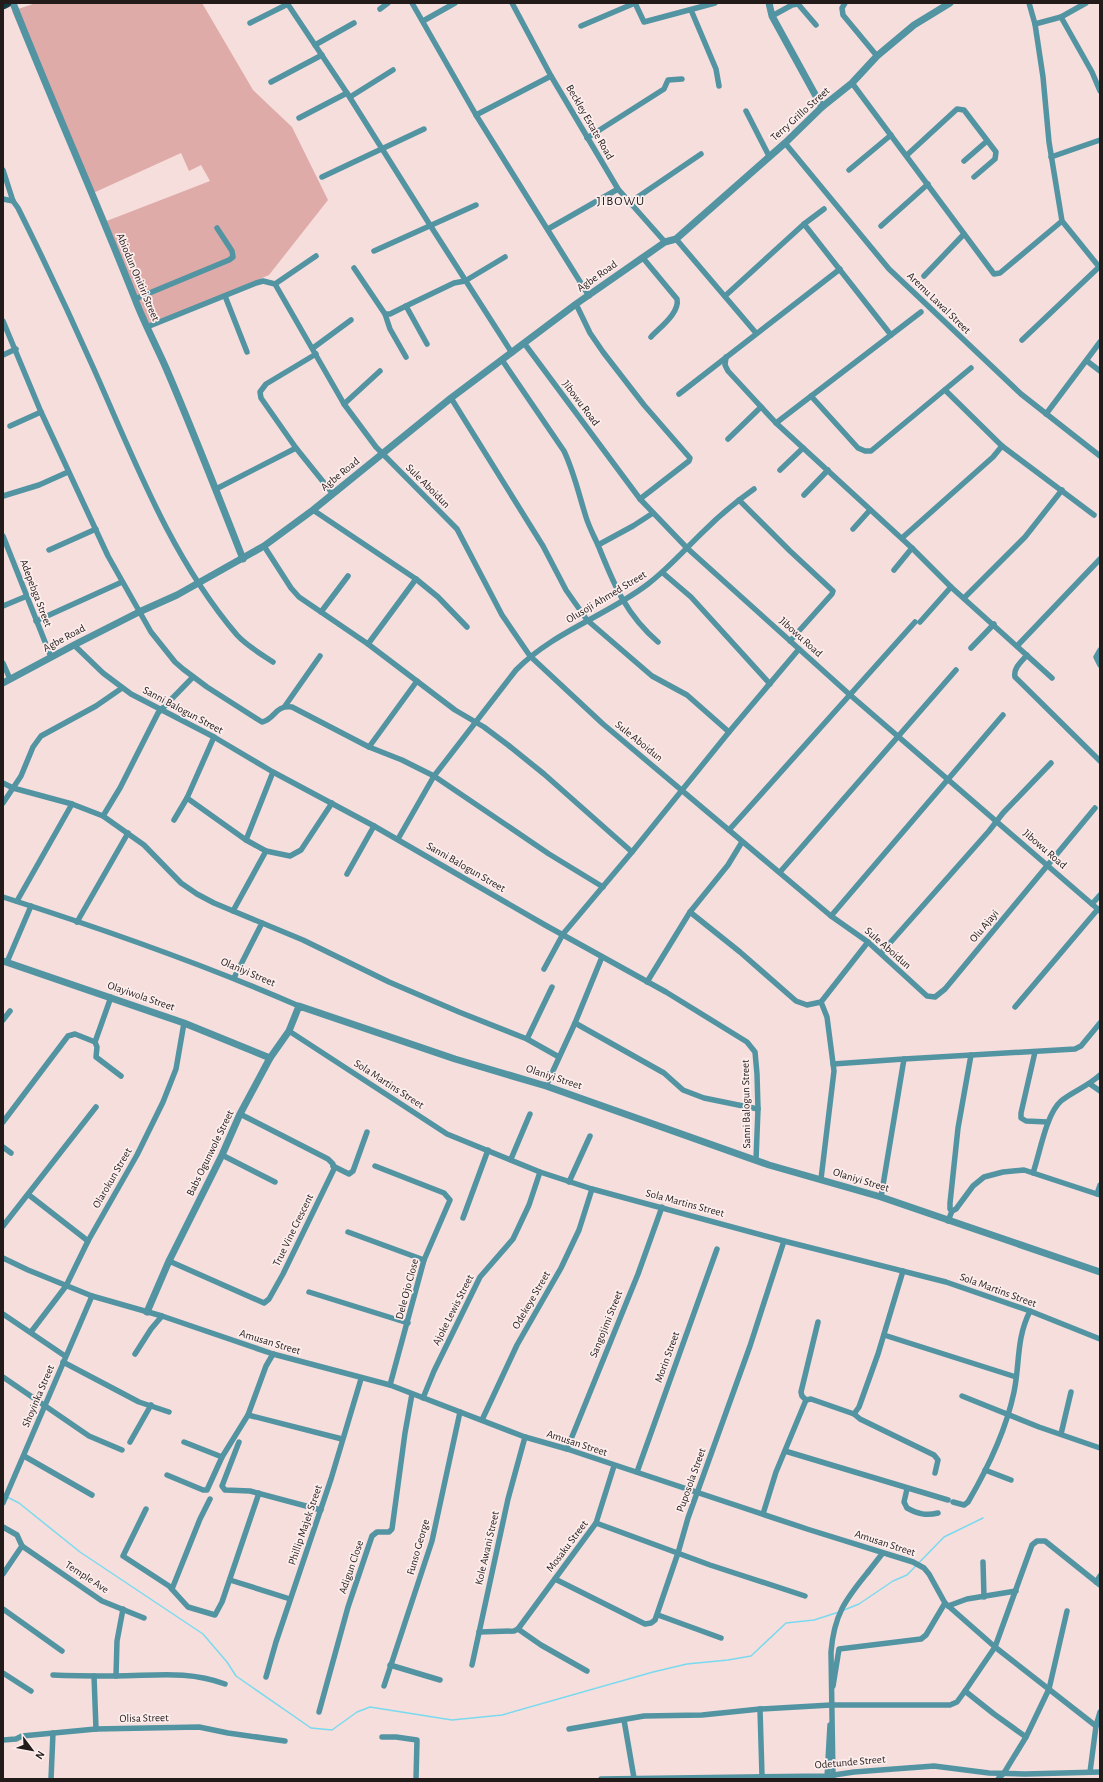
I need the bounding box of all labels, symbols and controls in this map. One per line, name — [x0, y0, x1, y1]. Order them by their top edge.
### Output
street label: Beckley Estate Road — [564, 83, 616, 162]
street label: Terry Grillo Street — [769, 85, 832, 143]
district label: JIBOWU — [597, 195, 645, 208]
street label: Abiodun Onitiri Street — [115, 232, 162, 323]
street label: Agbe Road — [575, 258, 619, 294]
street label: Aremu Lawal Street — [905, 270, 973, 336]
street label: Jibowu Road — [560, 378, 602, 428]
street label: Agbe Road — [319, 455, 362, 493]
street label: Sule Aboidun — [404, 462, 452, 510]
street label: Adepebga Street — [18, 558, 54, 629]
street label: Olusoji Ahmed Street — [564, 568, 648, 625]
street label: Jibowu Road — [777, 615, 825, 659]
street label: Agbe Road — [41, 622, 87, 654]
street label: Sanni Balogun Street — [141, 684, 225, 736]
street label: Sule Aboidun — [613, 719, 665, 763]
street label: Jibowu Road — [1021, 827, 1069, 871]
street label: Sanni Balogun Street — [425, 840, 508, 894]
street label: Olu Ajayi — [967, 908, 1001, 944]
street label: Sule Aboidun — [863, 925, 913, 971]
street label: Olaniyi Street — [219, 956, 277, 989]
street label: Olayiwola Street — [106, 979, 176, 1013]
street label: Sola Martins Street — [352, 1057, 426, 1111]
street label: Sanni Balogun Street — [740, 1059, 752, 1149]
street label: Olaniyi Street — [525, 1063, 584, 1091]
street label: Babs Ogunwole Street — [184, 1108, 236, 1198]
street label: Olarokun Street — [90, 1146, 134, 1210]
street label: Olaniyi Street — [832, 1166, 891, 1194]
street label: Sola Martins Street — [645, 1187, 726, 1219]
street label: True Vine Crescent — [271, 1192, 315, 1268]
street label: Dele Ojo Close — [394, 1258, 420, 1320]
street label: Odekeye Street — [510, 1269, 552, 1331]
street label: Sola Martins Street — [958, 1271, 1038, 1309]
street label: Ajoke Lewis Street — [430, 1272, 476, 1347]
street label: Sangojimi Street — [588, 1289, 625, 1359]
street label: Amusan Street — [238, 1328, 302, 1357]
street label: Morin Street — [653, 1330, 681, 1384]
street label: Shoyinka Street — [20, 1363, 56, 1429]
street label: Amusan Street — [545, 1428, 609, 1458]
street label: Puposola Street — [674, 1446, 708, 1513]
street label: Phillip Majek Street — [286, 1483, 324, 1566]
street label: Kole Awani Street — [473, 1510, 501, 1586]
street label: Funso George — [405, 1518, 431, 1576]
street label: Mosaku Street — [544, 1518, 590, 1574]
street label: Amusan Street — [853, 1528, 917, 1558]
street label: Adigun Close — [337, 1539, 365, 1595]
street label: Temple Ave — [63, 1559, 111, 1595]
street label: Olisa Street — [119, 1712, 169, 1724]
north arrow — [12, 1730, 52, 1770]
text: N — [33, 1749, 47, 1761]
street label: Odetunde Street — [814, 1753, 886, 1771]

